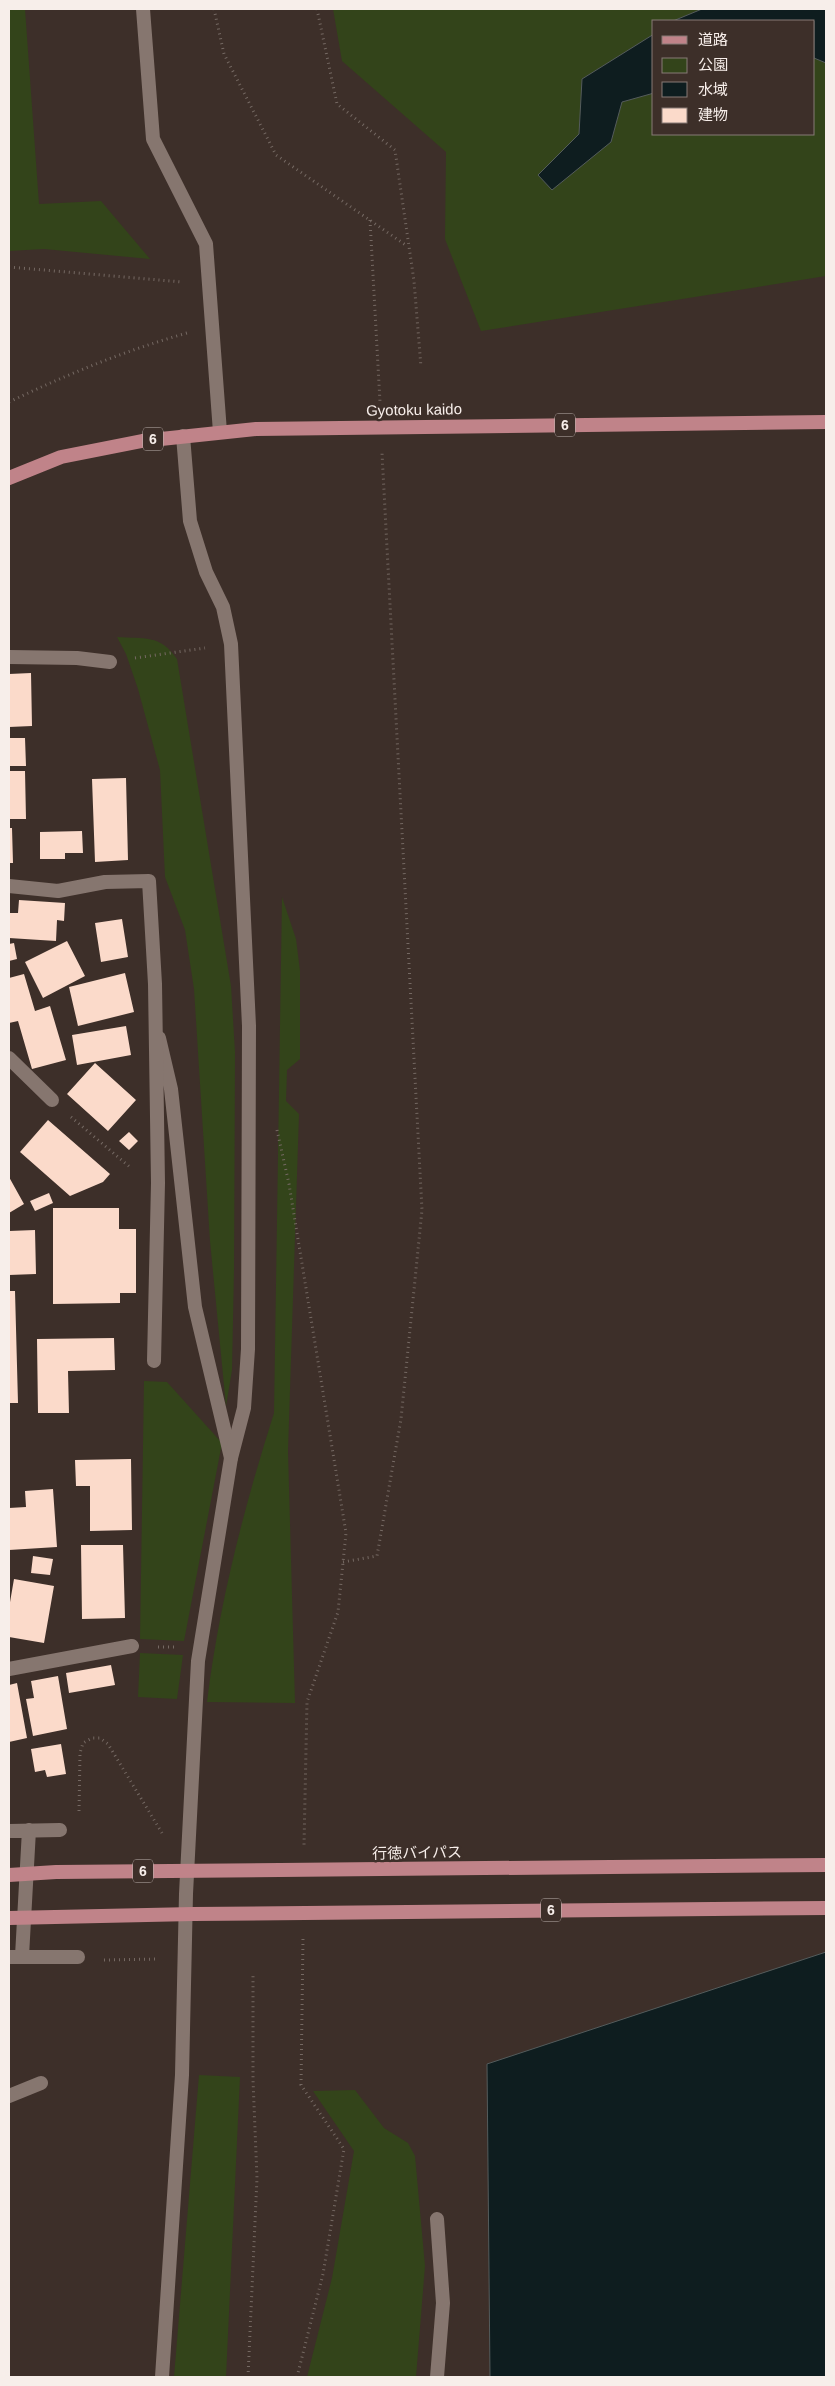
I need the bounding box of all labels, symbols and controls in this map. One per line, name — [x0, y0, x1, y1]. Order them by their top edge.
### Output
legend — [652, 20, 815, 135]
text: 道路 — [698, 31, 728, 48]
text: 公園 — [698, 56, 728, 73]
text: 水域 — [698, 81, 728, 98]
text: 建物 — [698, 106, 728, 123]
street label: Gyotoku kaido — [366, 400, 462, 419]
road number: 6 — [555, 414, 575, 436]
road number: 6 — [143, 428, 163, 450]
street label: 行徳バイパス — [372, 1843, 462, 1862]
road number: 6 — [133, 1860, 153, 1882]
road number: 6 — [541, 1898, 561, 1922]

